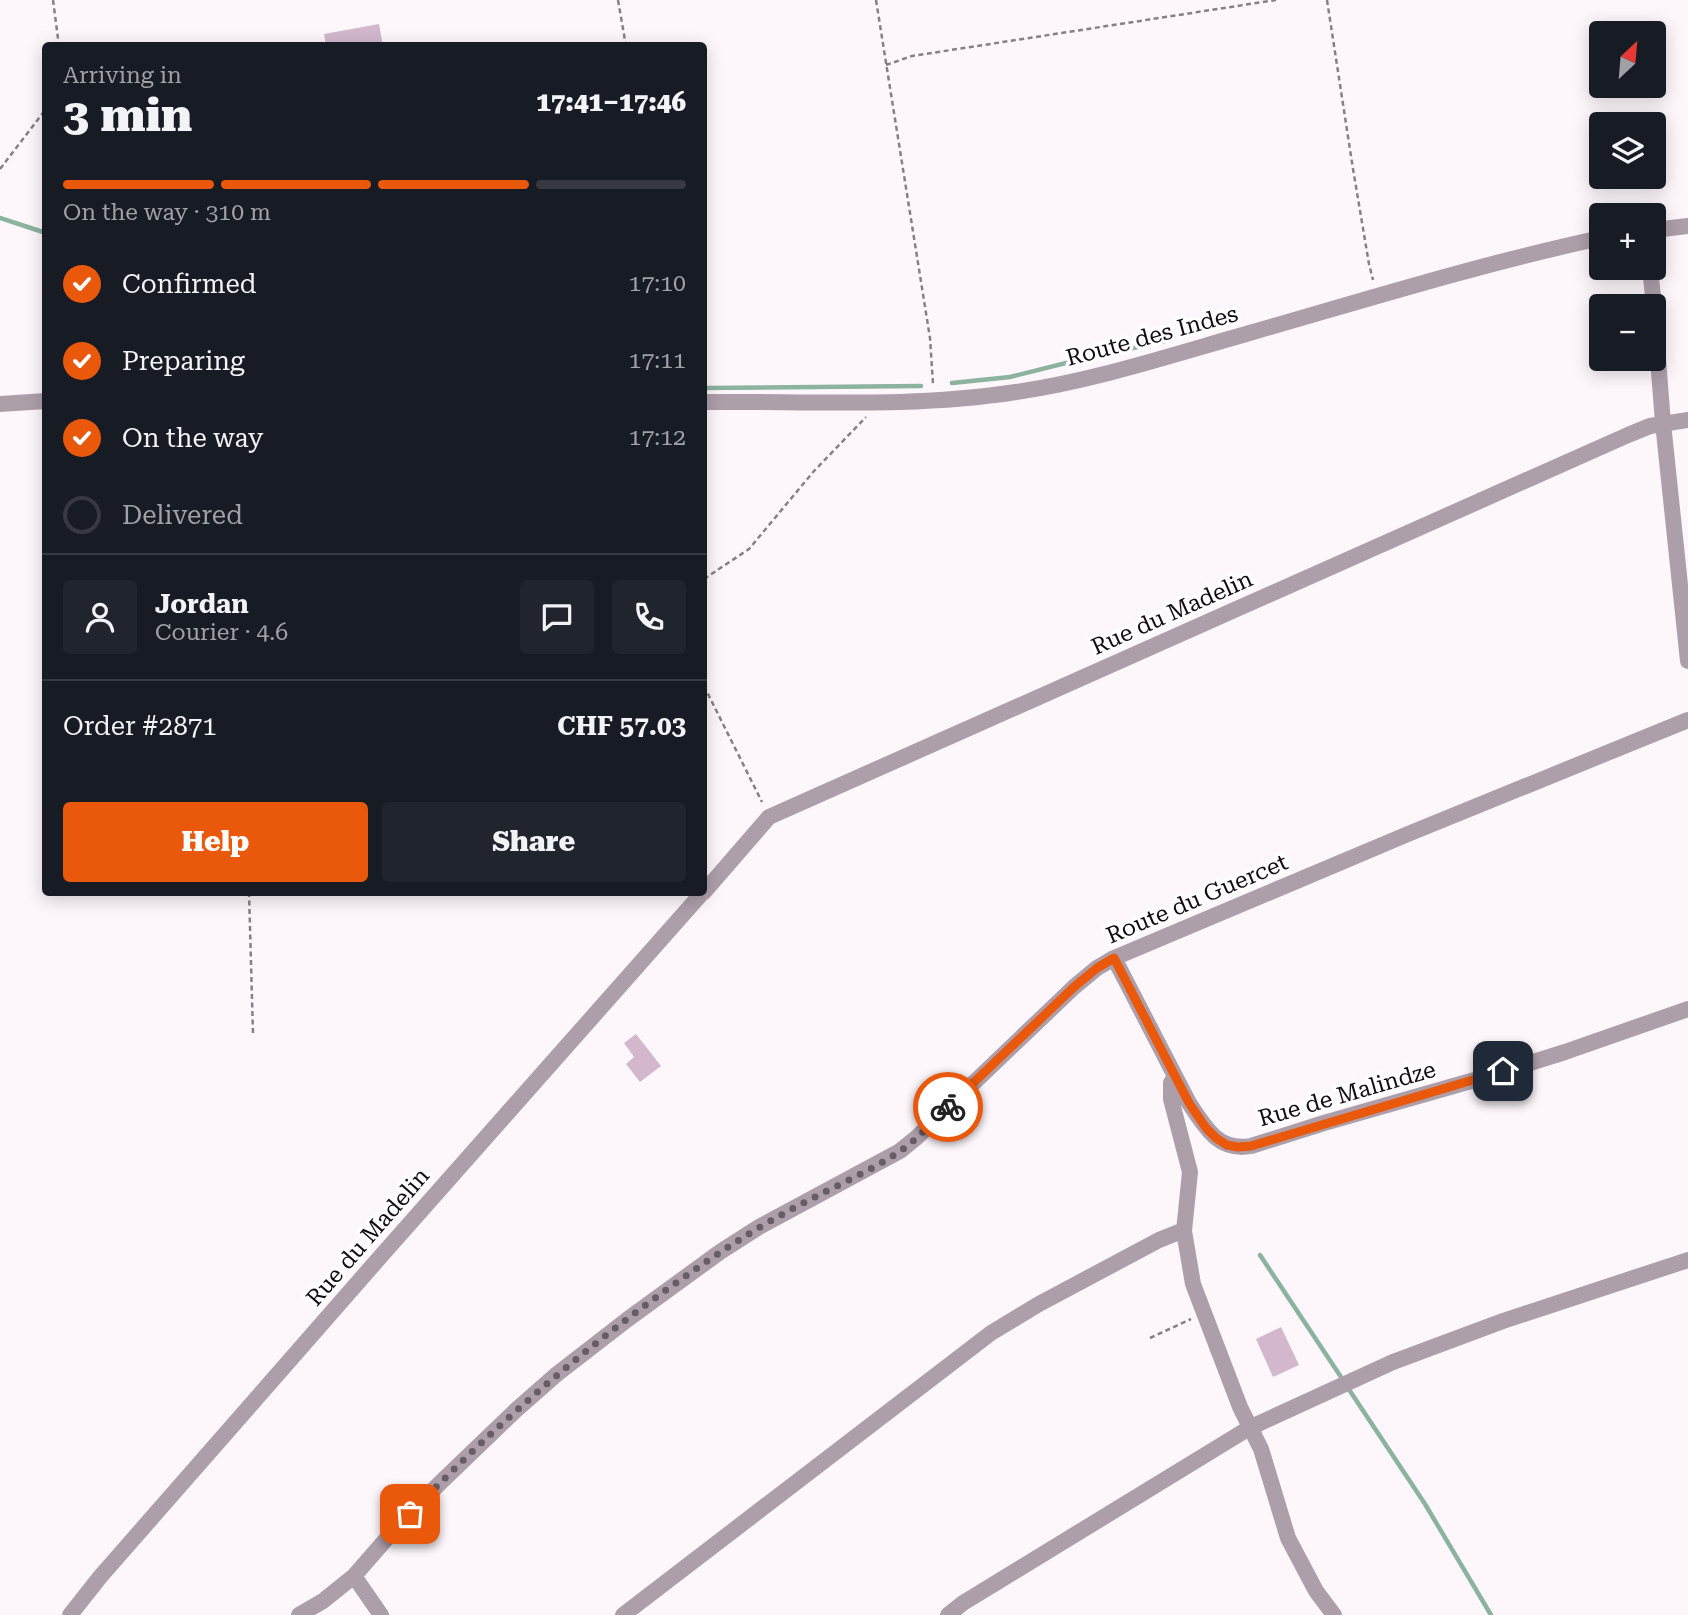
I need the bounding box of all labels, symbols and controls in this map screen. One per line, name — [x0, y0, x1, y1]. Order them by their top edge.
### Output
north arrow — [1589, 21, 1666, 98]
map controls — [1589, 21, 1666, 371]
text: Arriving in — [63, 62, 182, 89]
text: 17:41–17:46 — [536, 87, 686, 117]
text: 3 min — [63, 88, 192, 142]
button: layers — [1589, 112, 1666, 189]
text: On the way · 310 m — [63, 199, 271, 226]
button: + — [1589, 203, 1666, 280]
icon: check — [63, 265, 101, 303]
text: Confirmed — [122, 269, 257, 299]
text: 17:10 — [629, 270, 686, 297]
button: − — [1589, 294, 1666, 371]
street label: Route des Indes — [1063, 300, 1241, 372]
icon: check — [63, 342, 101, 380]
text: Preparing — [122, 346, 245, 376]
text: 17:11 — [629, 347, 686, 374]
icon: check — [63, 419, 101, 457]
text: On the way — [122, 423, 263, 453]
text: 17:12 — [629, 424, 686, 451]
text: Delivered — [122, 500, 243, 530]
street label: Rue du Madelin — [1087, 565, 1257, 661]
button: person — [63, 580, 137, 654]
button: chat — [520, 580, 594, 654]
button: phone — [612, 580, 686, 654]
text: Jordan — [155, 589, 249, 619]
text: Courier · 4.6 — [155, 619, 288, 646]
text: Order #2871 — [63, 711, 217, 741]
text: CHF 57.03 — [557, 711, 686, 741]
button: Help — [63, 802, 368, 882]
button: Share — [382, 802, 686, 882]
street label: Route du Guercet — [1102, 848, 1292, 949]
pin — [1473, 1041, 1533, 1101]
icon: home — [1484, 1052, 1522, 1090]
street label: Rue de Malindze — [1255, 1056, 1439, 1132]
courier — [913, 1072, 983, 1142]
icon: bike — [929, 1088, 967, 1126]
street label: Rue du Madelin — [301, 1163, 435, 1311]
pin — [380, 1484, 440, 1544]
icon: bag — [391, 1495, 429, 1533]

